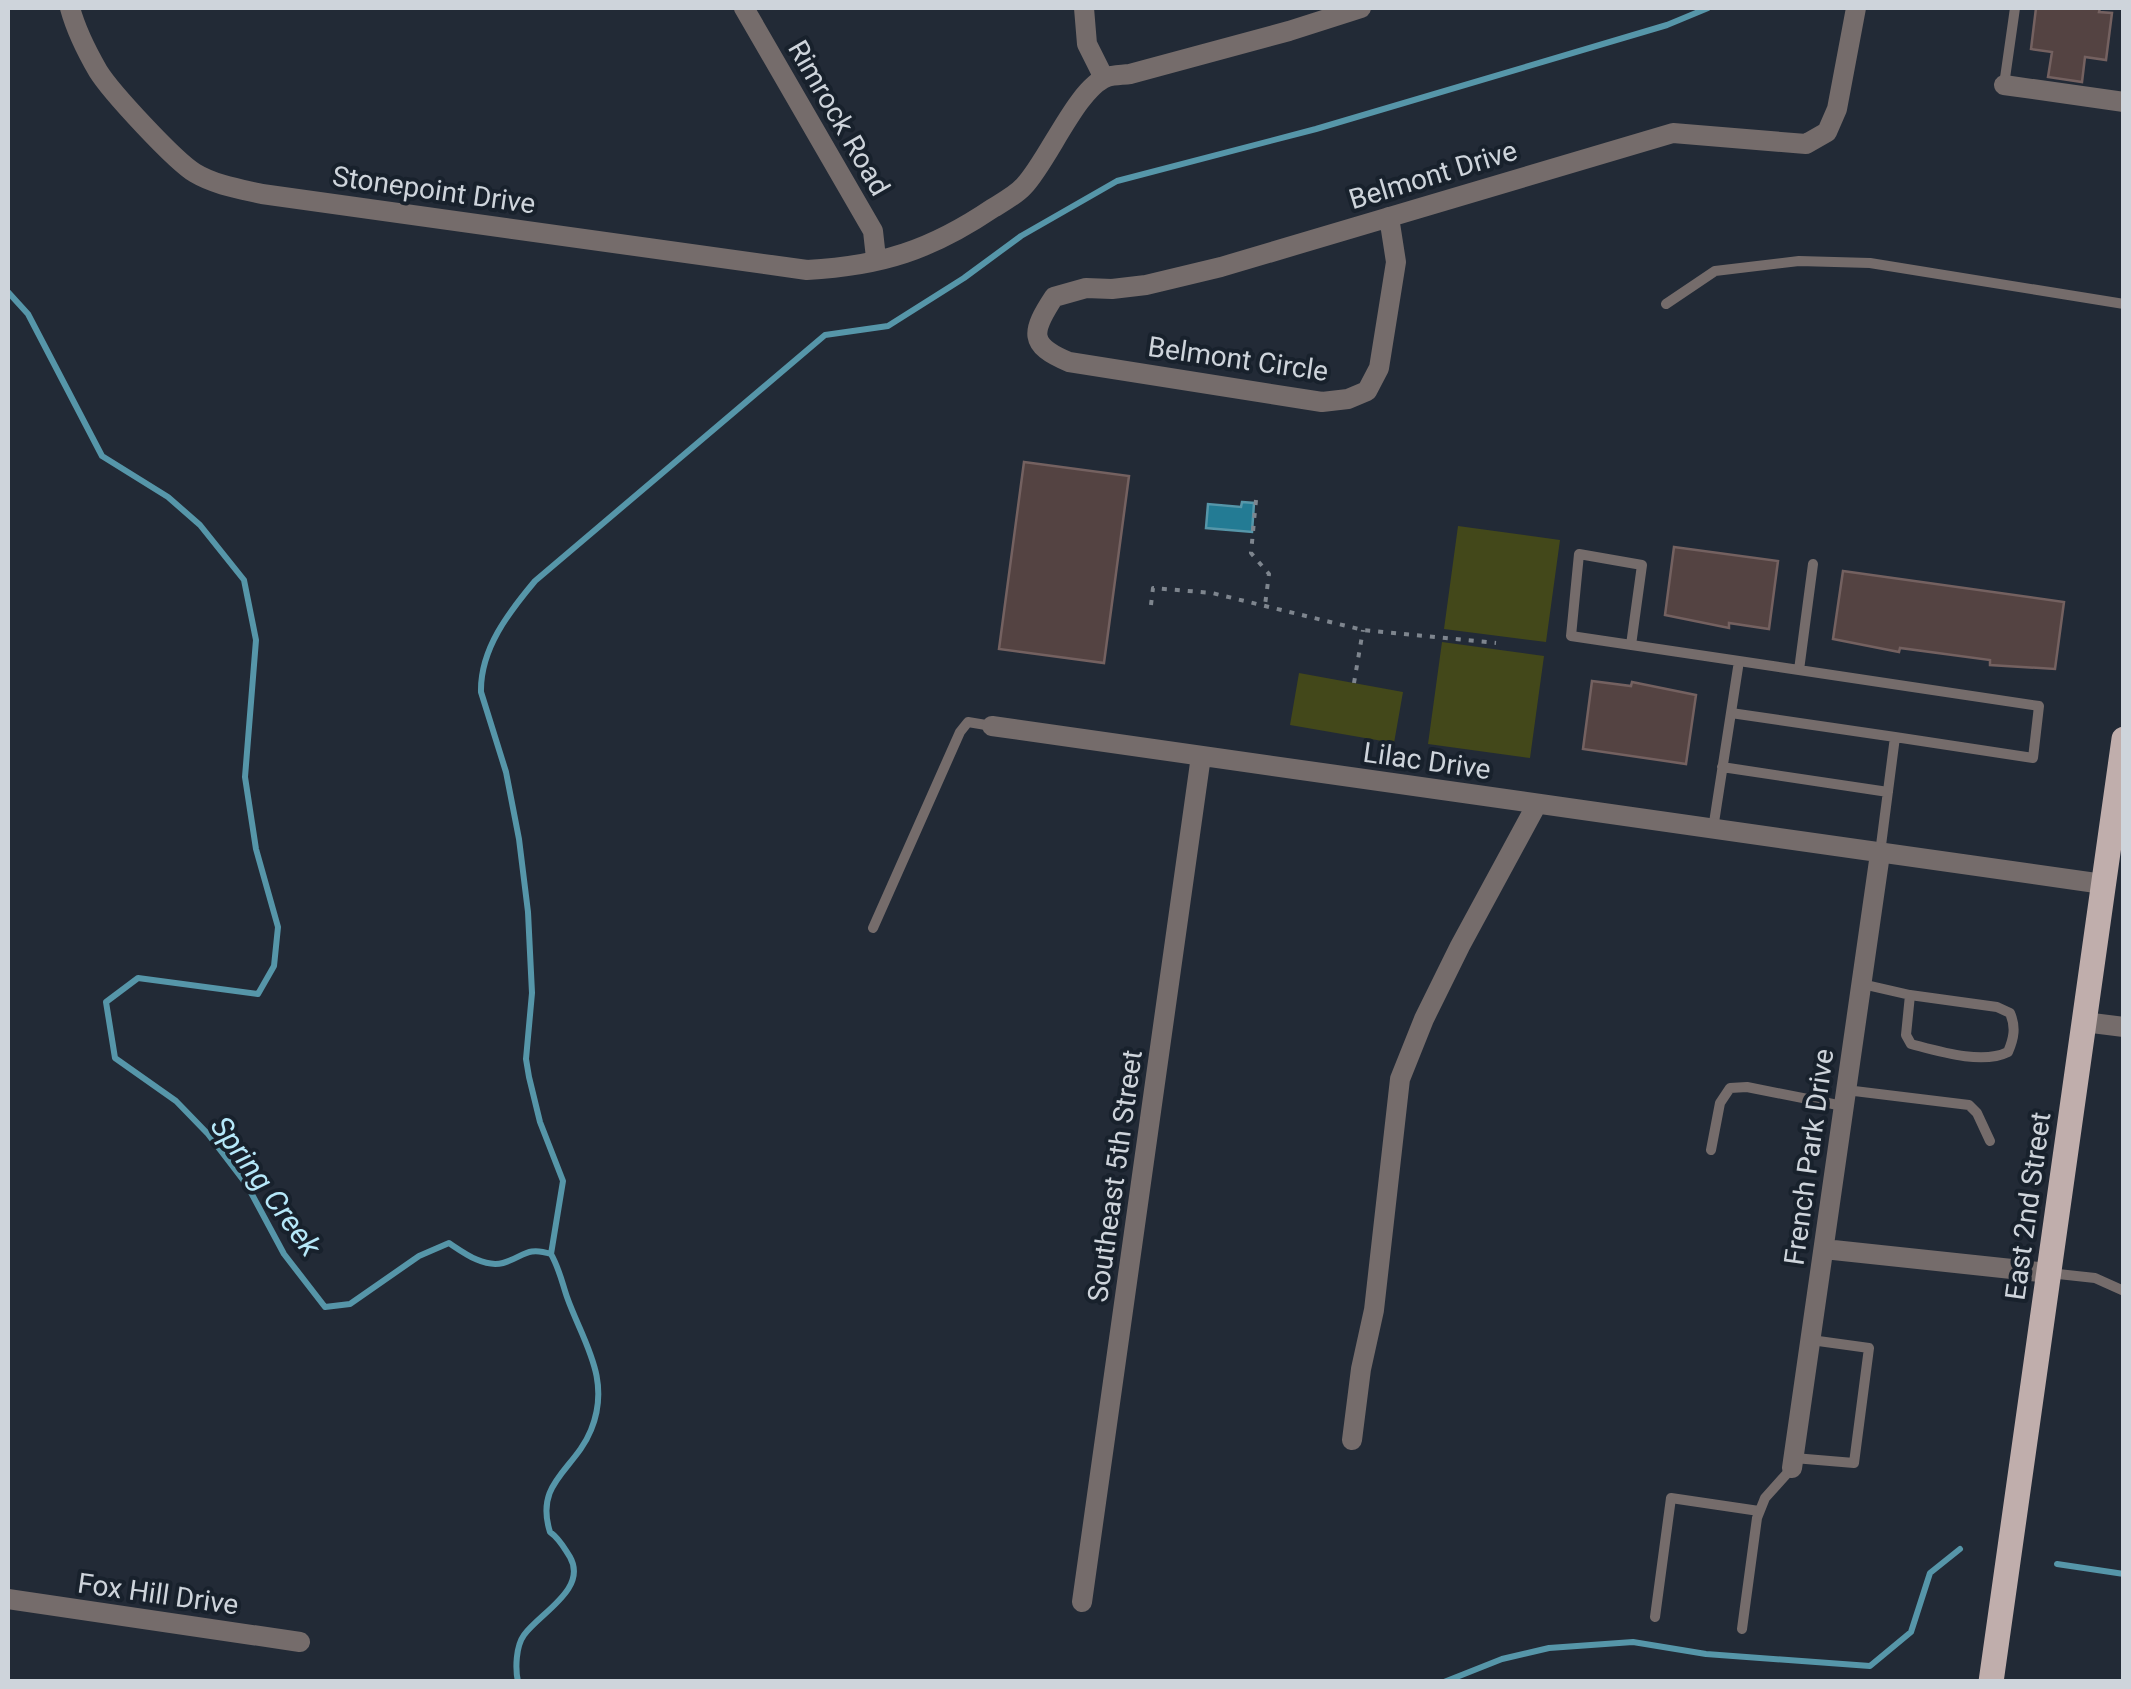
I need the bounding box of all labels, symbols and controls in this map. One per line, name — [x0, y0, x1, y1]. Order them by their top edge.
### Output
street label: Rimrock Road — [781, 34, 897, 202]
street label: Belmont Drive — [1345, 134, 1521, 216]
street label: Stonepoint Drive — [330, 159, 538, 221]
street label: Belmont Circle — [1146, 330, 1330, 388]
street label: Lilac Drive — [1361, 736, 1493, 786]
street label: French Park Drive — [1777, 1047, 1841, 1267]
street label: Southeast 5th Street — [1081, 1048, 1149, 1304]
water label: Spring Creek — [204, 1109, 329, 1264]
street label: East 2nd Street — [1998, 1110, 2058, 1302]
street label: Fox Hill Drive — [76, 1566, 240, 1622]

